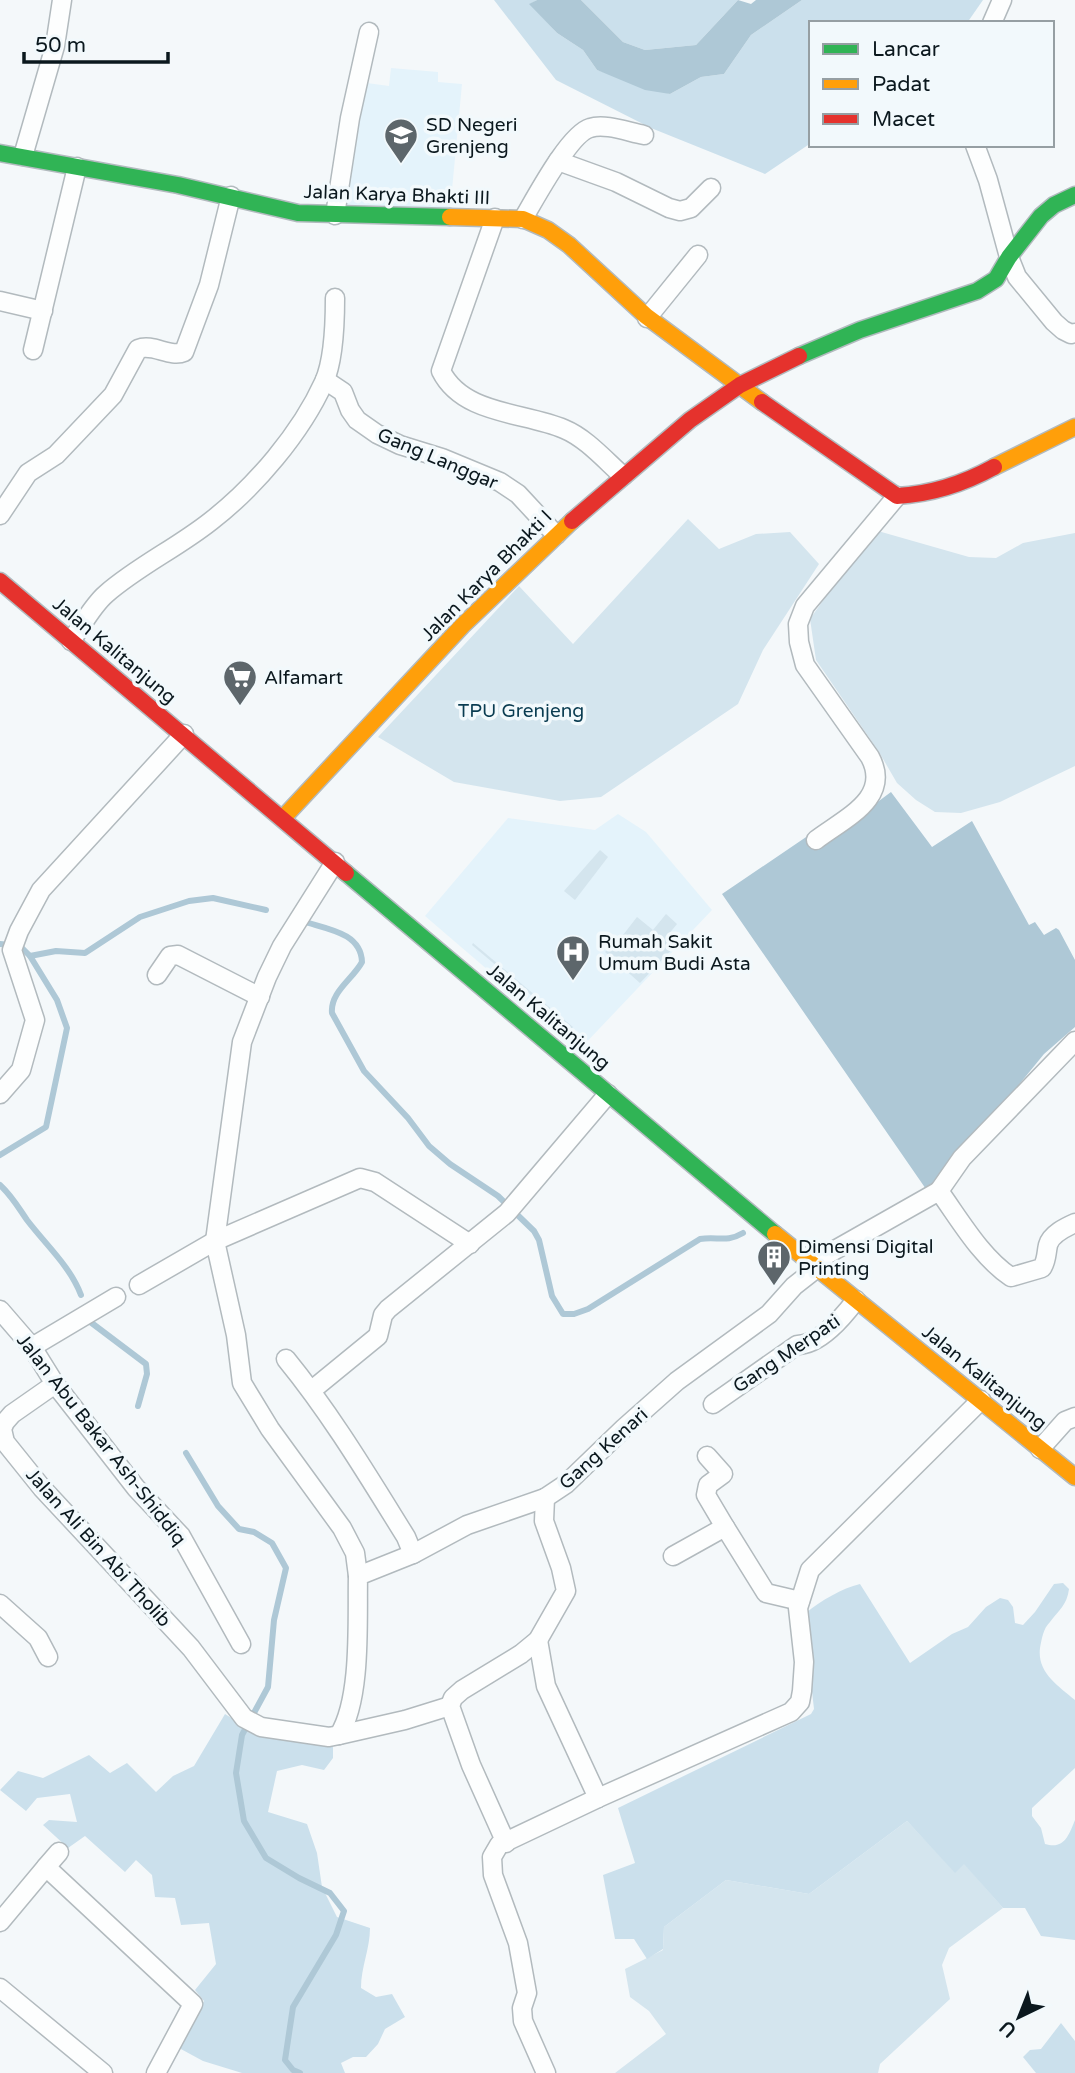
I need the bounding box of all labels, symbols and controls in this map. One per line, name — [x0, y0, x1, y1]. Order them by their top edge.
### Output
scale bar — [24, 21, 168, 65]
legend — [809, 21, 1054, 147]
text: 50 m — [35, 33, 86, 58]
text: Lancar — [872, 37, 940, 62]
text: Padat — [872, 72, 930, 97]
text: Macet — [872, 107, 935, 132]
place label: SD Negeri Grenjeng — [426, 114, 517, 158]
school or university icon: SD Negeri Grenjeng — [382, 116, 420, 165]
street label: Jalan Karya Bhakti III — [303, 181, 491, 209]
street label: Gang Langgar — [374, 424, 502, 494]
street label: Jalan Karya Bhakti I — [417, 506, 557, 646]
street label: Jalan Kalitanjung — [48, 593, 180, 709]
supermarket icon: Alfamart — [221, 658, 259, 707]
place label: Alfamart — [264, 667, 343, 689]
park label: TPU Grenjeng — [458, 700, 584, 722]
place label: Rumah Sakit Umum Budi Asta — [598, 931, 751, 975]
hospital icon: Rumah Sakit Umum Budi Asta — [554, 933, 592, 982]
street label: Jalan Kalitanjung — [482, 959, 614, 1075]
place label: Dimensi Digital Printing — [798, 1236, 934, 1280]
building icon: Dimensi Digital Printing — [755, 1238, 793, 1287]
street label: Gang Merpati — [729, 1310, 844, 1398]
street label: Jalan Kalitanjung — [918, 1321, 1051, 1435]
street label: Jalan Abu Bakar Ash-Shiddiq — [12, 1330, 190, 1550]
street label: Gang Kenari — [555, 1403, 652, 1494]
street label: Jalan Ali Bin Abi Tholib — [21, 1464, 175, 1632]
north arrow — [984, 1982, 1054, 2052]
text: U — [995, 2016, 1021, 2042]

